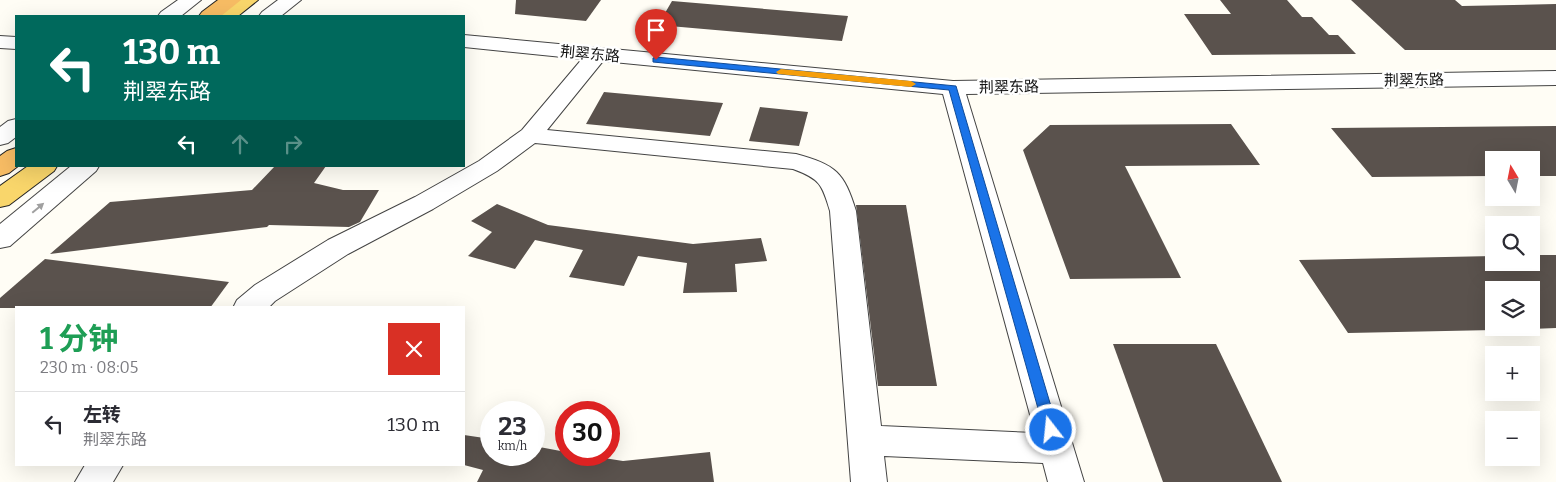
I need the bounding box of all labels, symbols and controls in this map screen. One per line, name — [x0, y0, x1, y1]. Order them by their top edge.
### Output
pin — [635, 9, 677, 60]
icon: arrive — [642, 16, 670, 44]
text: 130 m — [123, 31, 220, 73]
icon: left — [40, 35, 105, 100]
street label: 荆翠东路 — [559, 42, 621, 66]
street label: 荆翠东路 — [1384, 70, 1444, 90]
street label: 荆翠东路 — [979, 77, 1039, 97]
text: 荆翠东路 — [123, 78, 211, 105]
icon: left — [173, 130, 201, 158]
icon: ahead — [226, 130, 254, 158]
icon: right — [279, 130, 307, 158]
north arrow — [1485, 151, 1540, 206]
map controls — [1485, 151, 1540, 466]
one-way arrow — [31, 202, 44, 213]
button: search — [1485, 216, 1540, 271]
button: layers — [1485, 281, 1540, 336]
text: 1 分钟 — [40, 321, 118, 357]
button: close — [388, 323, 440, 375]
button: + — [1485, 346, 1540, 401]
text: 230 m · 08:05 — [40, 358, 138, 377]
speed limit sign: 30 — [555, 401, 620, 466]
text: 左转 — [83, 403, 121, 426]
position arrow — [1024, 403, 1076, 455]
icon: left — [40, 410, 68, 438]
button: − — [1485, 411, 1540, 466]
text: 23 — [498, 412, 527, 442]
text: 130 m — [387, 413, 440, 436]
text: 荆翠东路 — [83, 430, 147, 449]
text: km/h — [498, 439, 527, 453]

